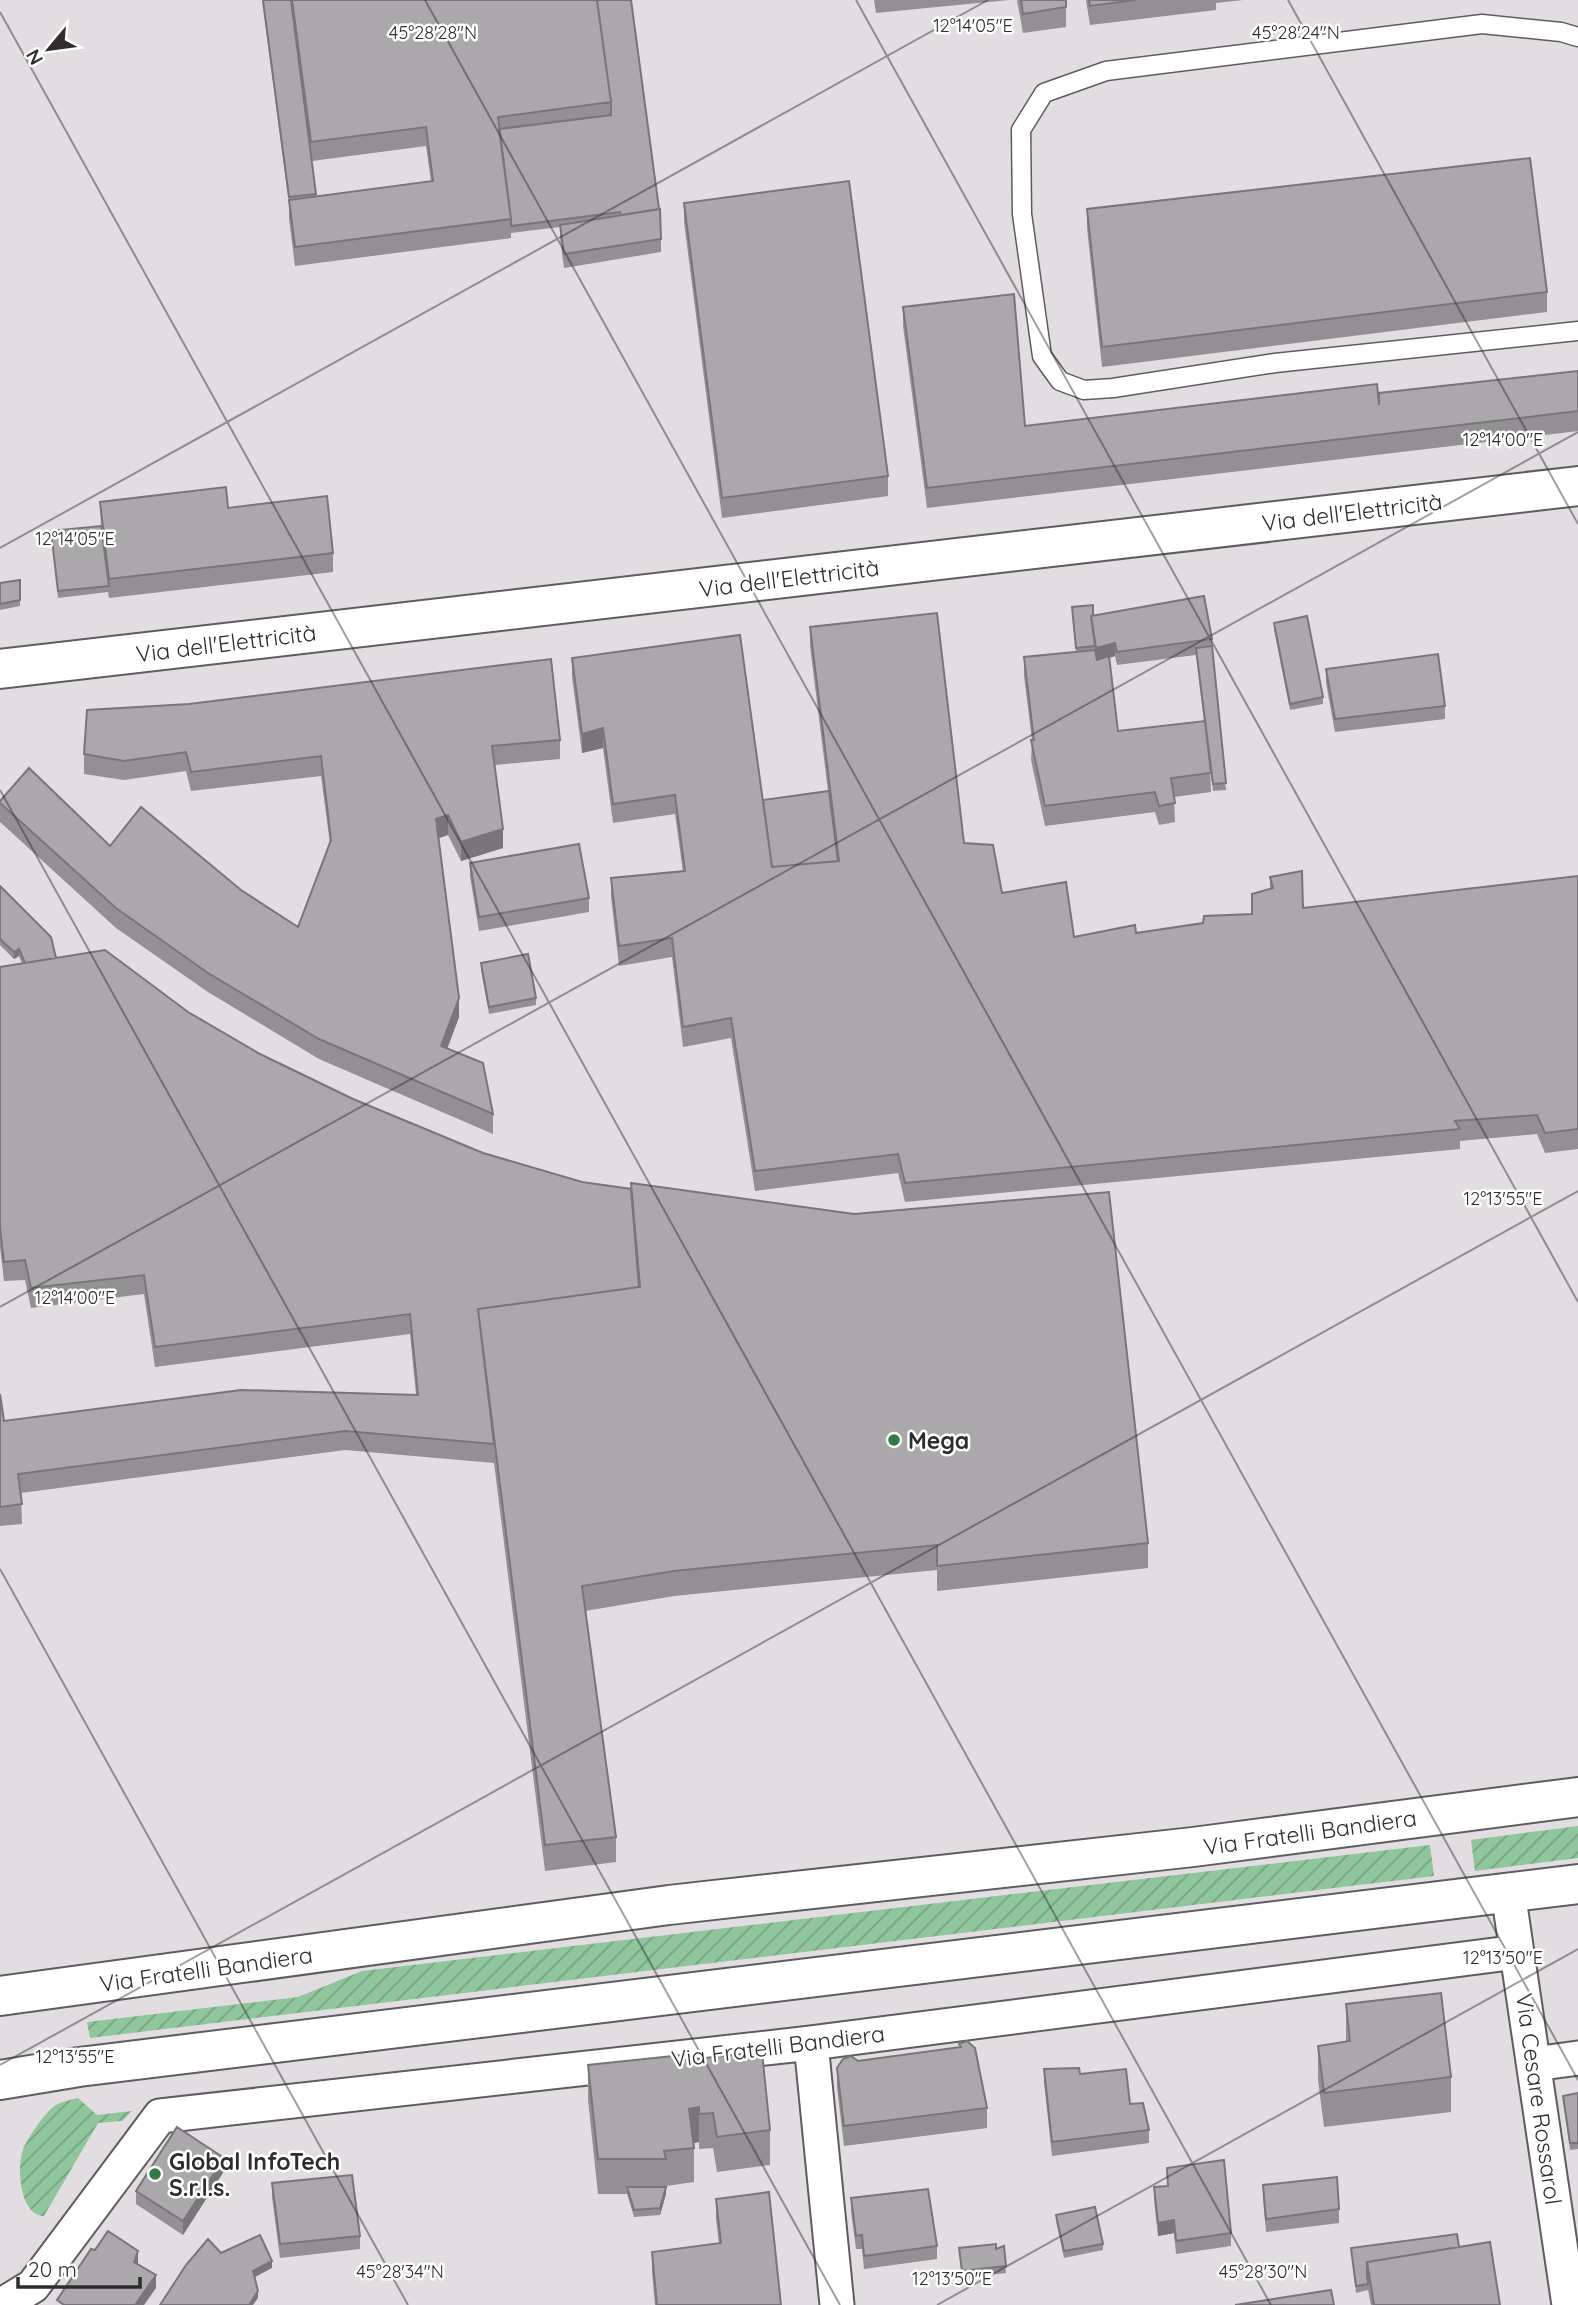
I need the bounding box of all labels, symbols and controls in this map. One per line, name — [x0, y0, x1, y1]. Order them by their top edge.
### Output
north arrow — [14, 14, 84, 84]
text: 12°14'05"E — [933, 14, 1013, 37]
text: 45°28'28"N — [389, 21, 477, 44]
text: 45°28'24"N — [1252, 21, 1340, 44]
text: N — [20, 45, 48, 69]
text: 12°14'00"E — [1463, 428, 1543, 451]
street label: Via dell'Elettricità — [1260, 487, 1444, 537]
text: 12°14'05"E — [35, 527, 115, 550]
street label: Via dell'Elettricità — [697, 553, 881, 603]
street label: Via dell'Elettricità — [134, 618, 318, 668]
text: 12°13'55"E — [1464, 1187, 1542, 1210]
text: 12°14'00"E — [35, 1286, 115, 1309]
place label: Mega — [908, 1426, 969, 1455]
marker: Mega — [886, 1432, 902, 1448]
street label: Via Fratelli Bandiera — [1202, 1803, 1418, 1861]
street label: Via Fratelli Bandiera — [98, 1940, 314, 1998]
text: 12°13'50"E — [1463, 1946, 1543, 1969]
street label: Via Cesare Rossarol — [1510, 1991, 1568, 2207]
street label: Via Fratelli Bandiera — [670, 2019, 886, 2073]
text: 12°13'55"E — [36, 2045, 114, 2068]
place label: Global InfoTech S.r.l.s. — [169, 2147, 340, 2202]
marker: Global InfoTech S.r.l.s. — [147, 2166, 163, 2182]
scale bar — [18, 2246, 140, 2290]
text: 20 m — [28, 2256, 77, 2282]
text: 45°28'34"N — [356, 2260, 444, 2283]
text: 45°28'30"N — [1219, 2260, 1307, 2283]
text: 12°13'50"E — [912, 2267, 992, 2290]

